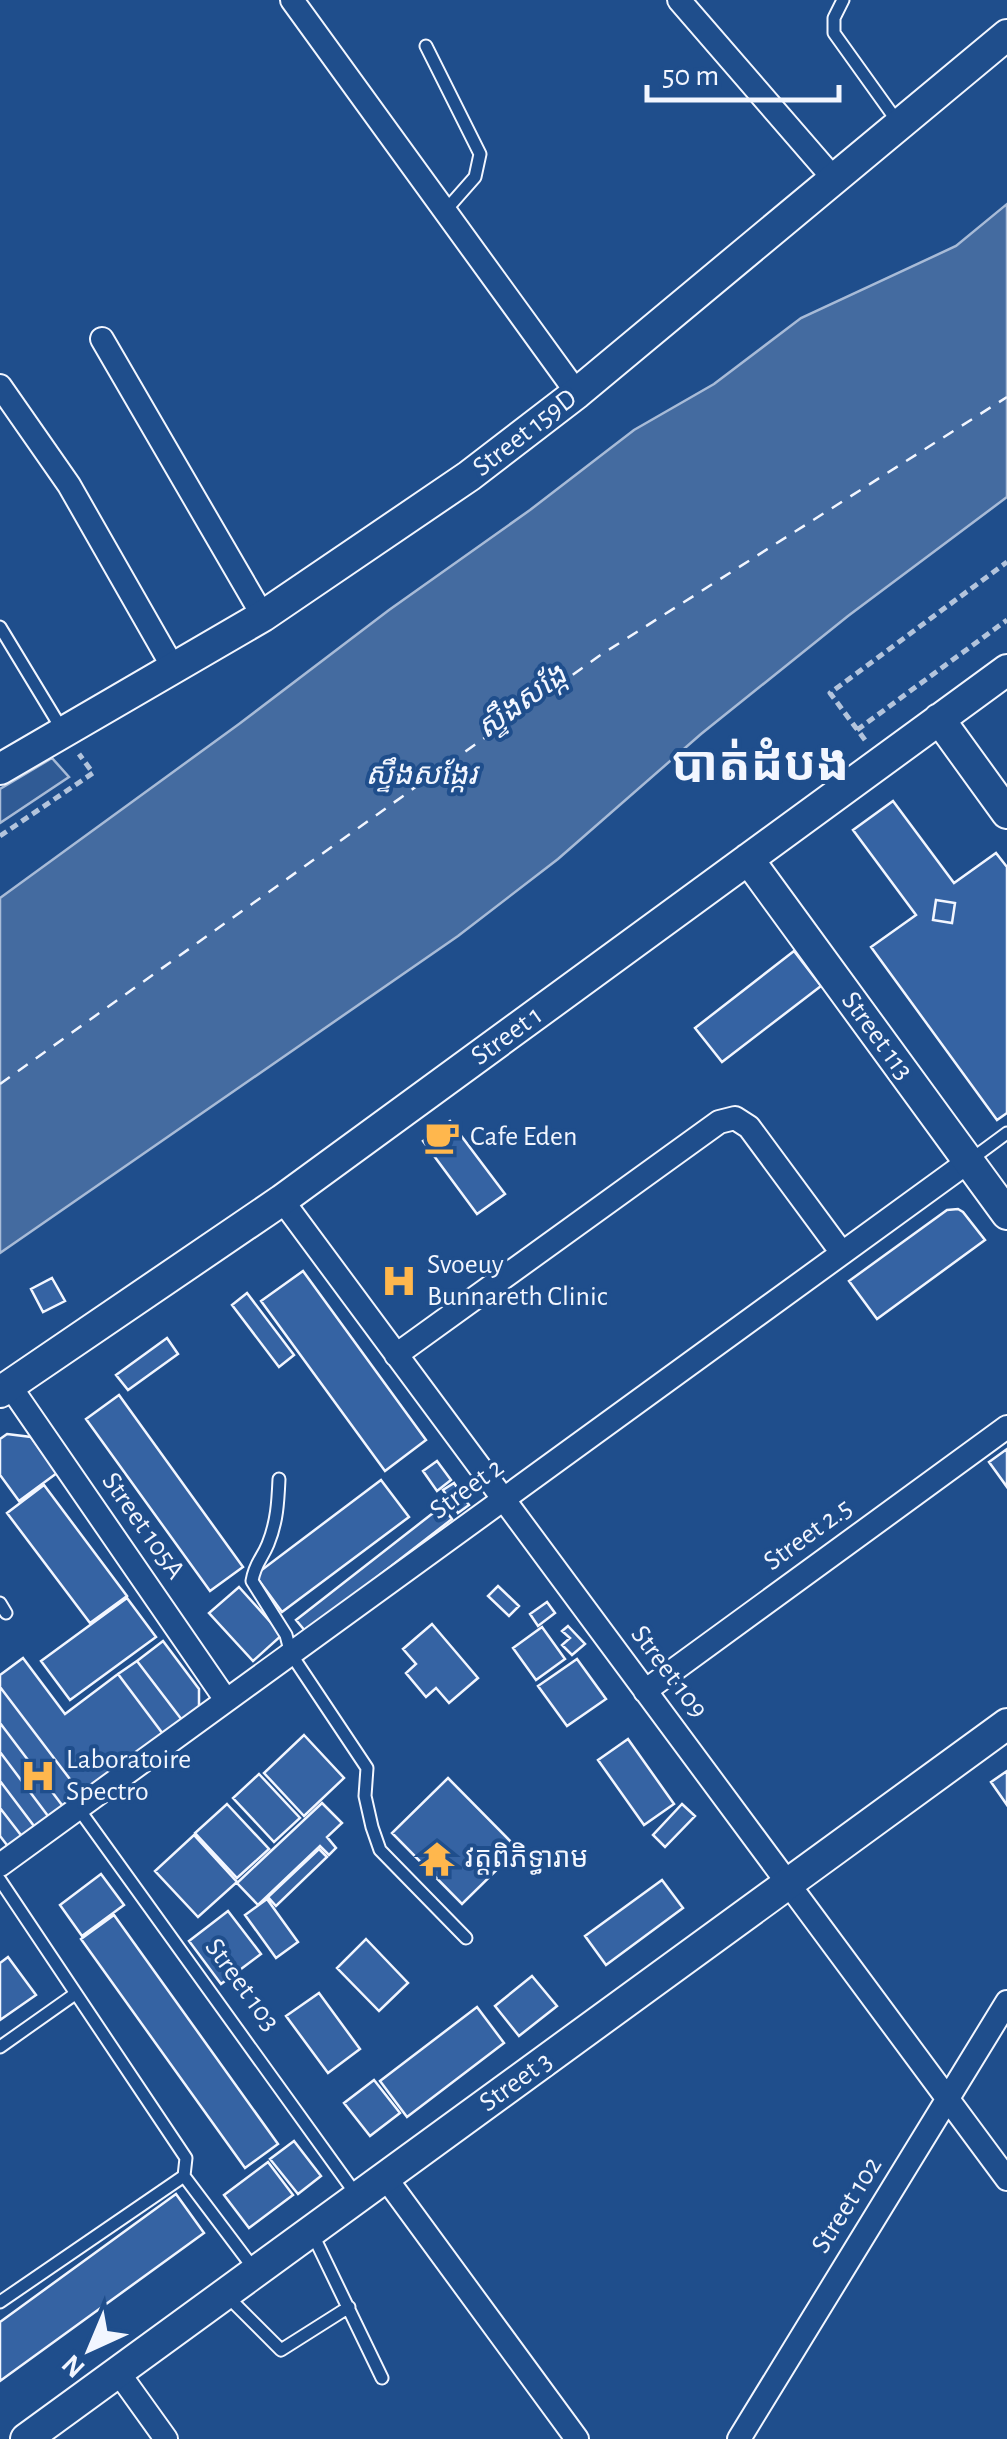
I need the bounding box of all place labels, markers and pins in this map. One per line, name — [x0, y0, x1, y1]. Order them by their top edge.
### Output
cafe icon: Cafe Eden — [423, 1118, 461, 1156]
place label: Cafe Eden — [470, 1123, 577, 1151]
place label: Svoeuy Bunnareth Clinic — [427, 1251, 608, 1311]
hospital icon: Svoeuy Bunnareth Clinic — [380, 1262, 418, 1300]
place label: Laboratoire Spectro — [66, 1746, 191, 1806]
hospital icon: Laboratoire Spectro — [19, 1757, 57, 1795]
temple icon: វត្តពិភិទ្ធារាម — [418, 1840, 456, 1878]
place label: វត្តពិភិទ្ធារាម — [465, 1842, 588, 1875]

